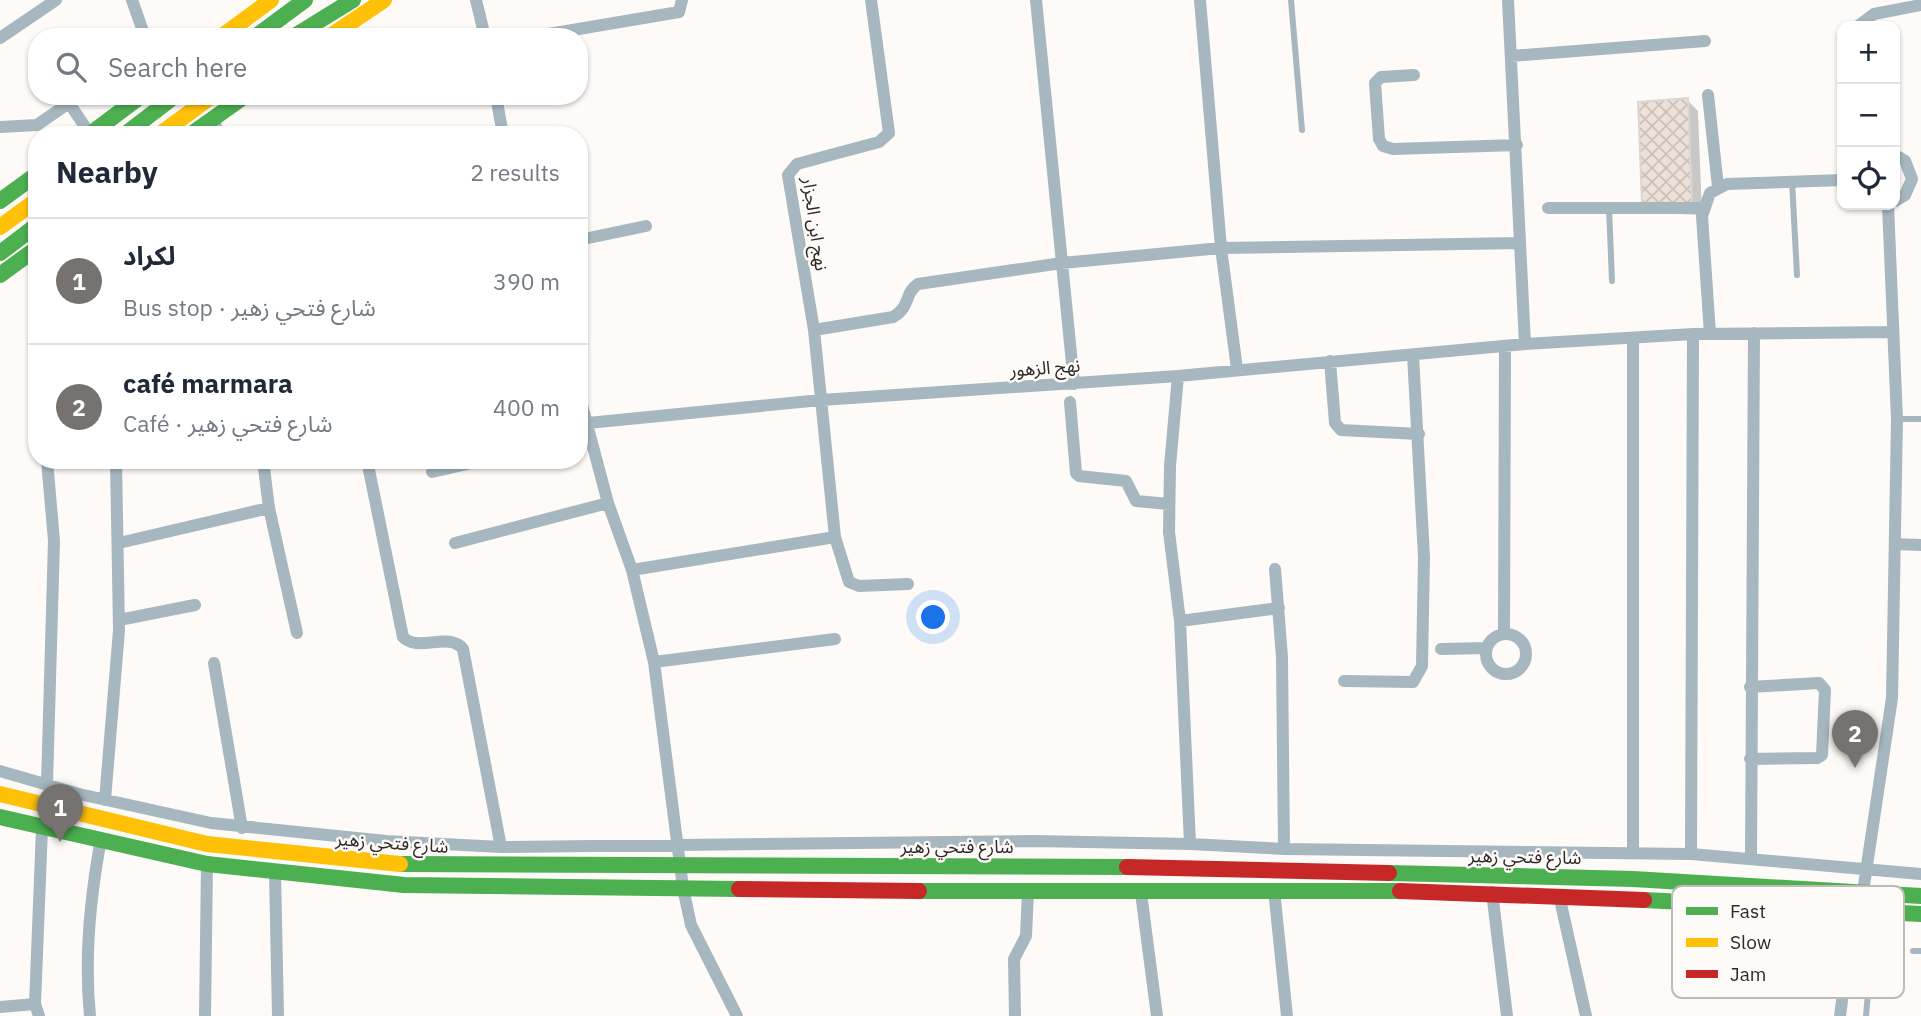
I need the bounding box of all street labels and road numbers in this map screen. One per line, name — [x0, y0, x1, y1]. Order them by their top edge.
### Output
street label: نهج ابن الجزار — [795, 175, 833, 273]
street label: نهج الزهور — [1008, 354, 1081, 384]
street label: شارع فتحي زهير — [334, 827, 449, 861]
street label: شارع فتحي زهير — [899, 835, 1014, 861]
street label: شارع فتحي زهير — [1467, 844, 1582, 872]

